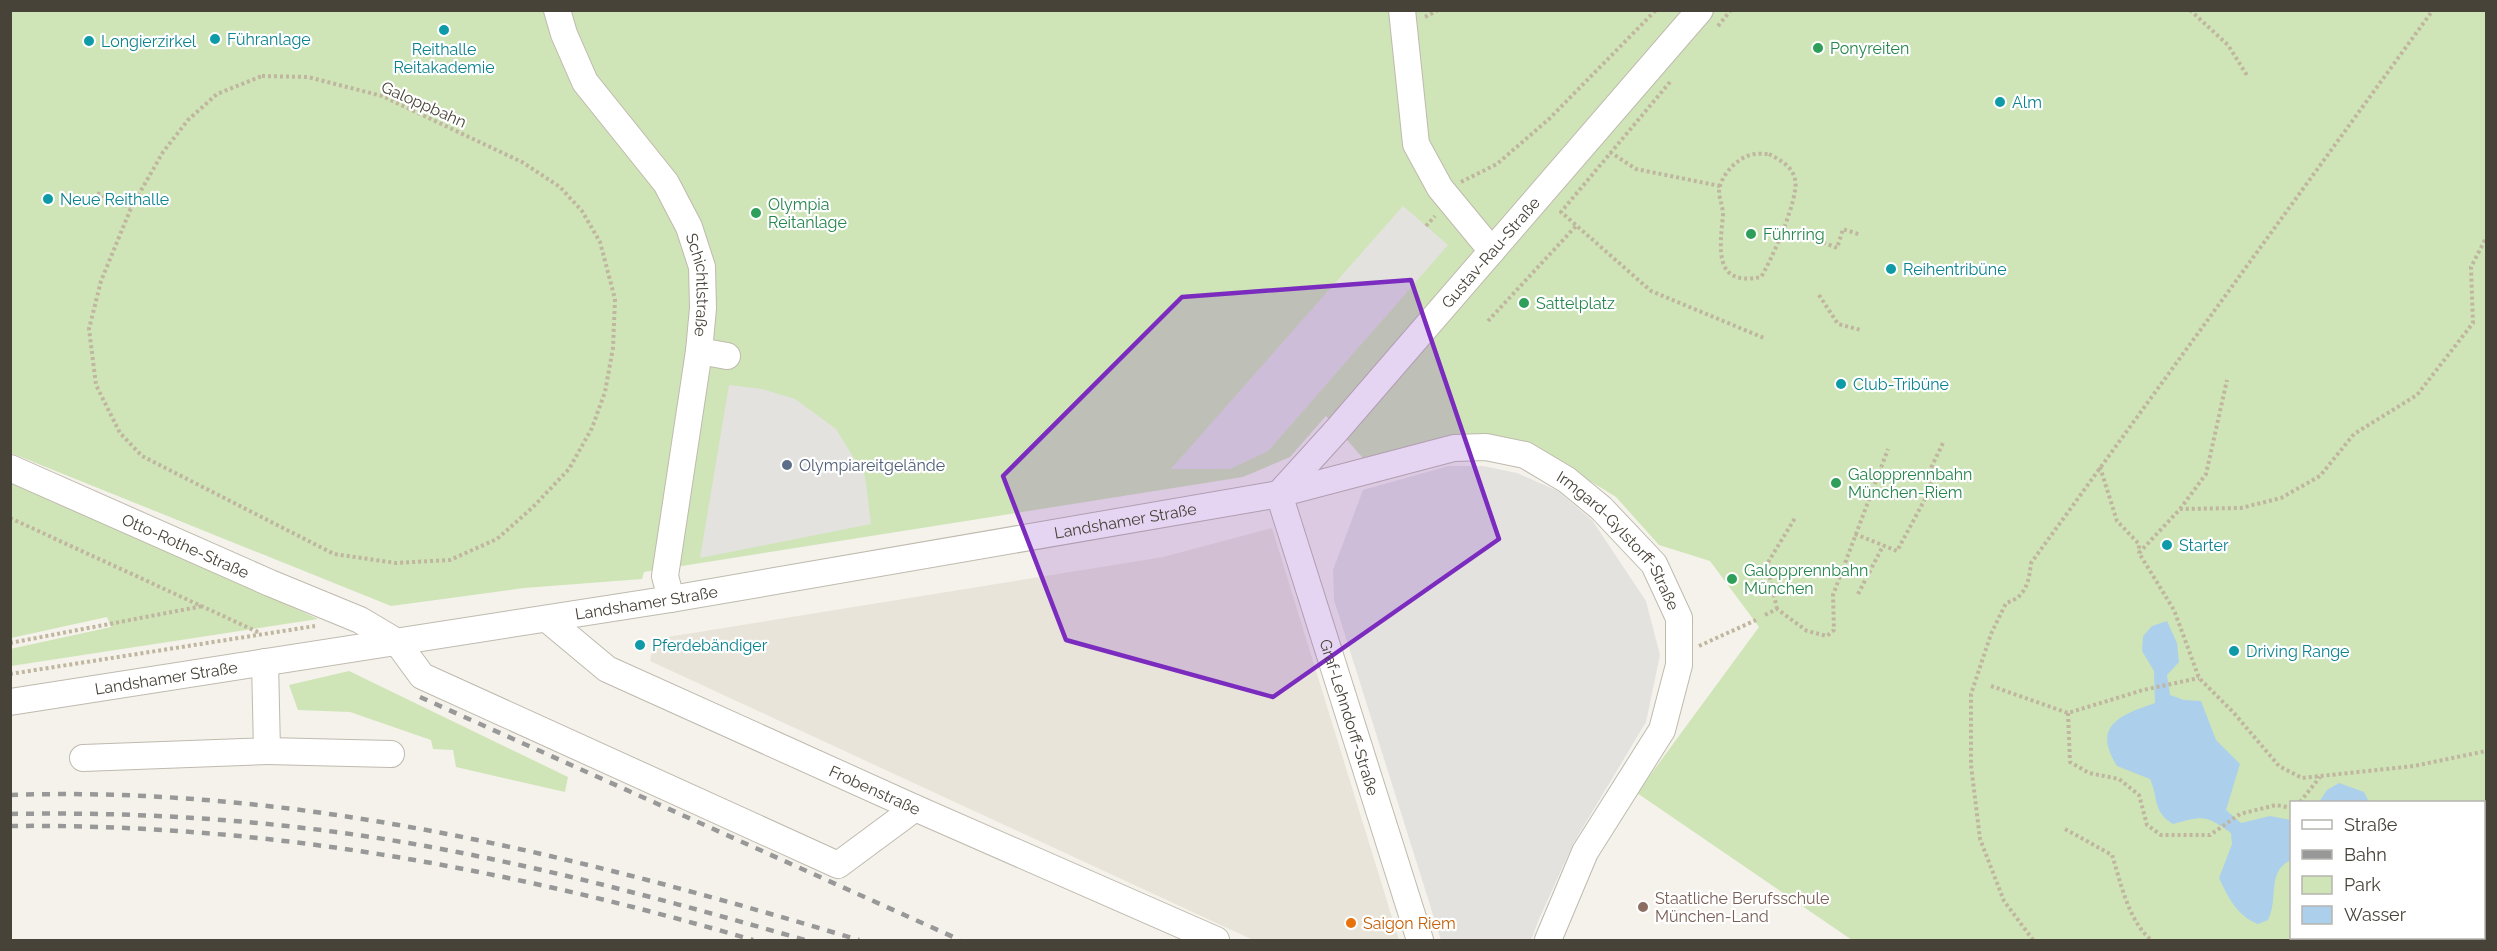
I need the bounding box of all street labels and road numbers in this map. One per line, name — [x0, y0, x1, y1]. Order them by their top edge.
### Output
street label: Galoppbahn — [378, 77, 469, 132]
street label: Gustav-Rau-Straße — [1438, 193, 1544, 312]
street label: Schichtlstraße — [682, 231, 712, 338]
street label: Irmgard-Gylstorff-Straße — [1553, 467, 1683, 613]
street label: Landshamer Straße — [1053, 499, 1198, 543]
street label: Otto-Rothe-Straße — [119, 510, 252, 583]
street label: Landshamer Straße — [574, 582, 719, 624]
street label: Graf-Lehndorff-Straße — [1315, 637, 1383, 798]
street label: Landshamer Straße — [94, 658, 239, 699]
street label: Frobenstraße — [826, 762, 923, 819]

